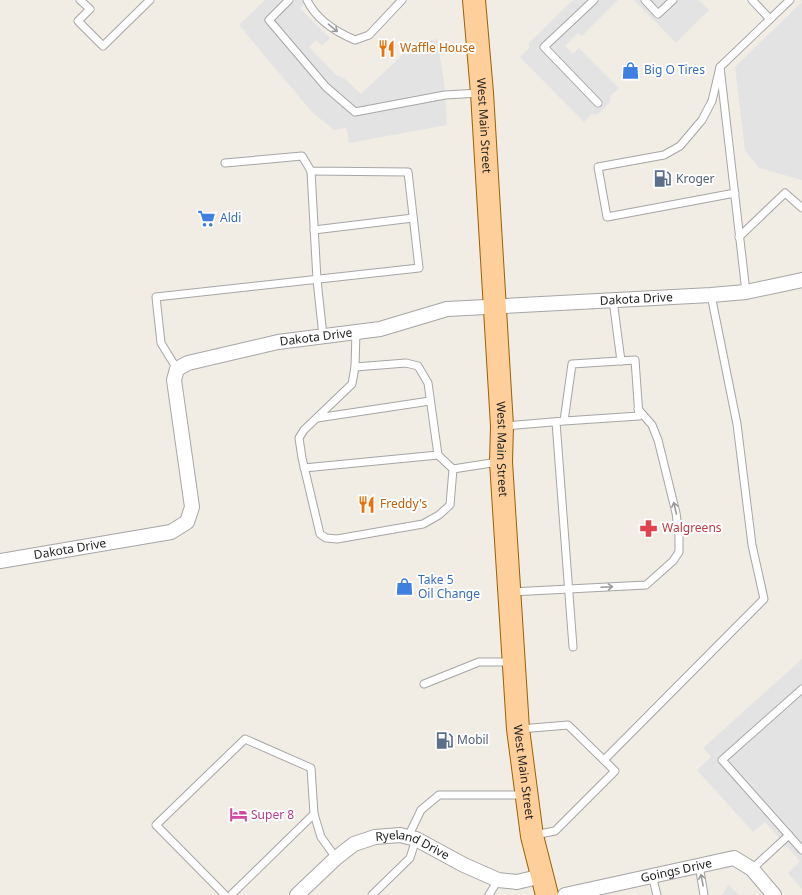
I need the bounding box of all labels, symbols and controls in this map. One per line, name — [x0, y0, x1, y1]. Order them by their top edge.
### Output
one-way arrow — [328, 24, 338, 33]
restaurant icon: Waffle House — [377, 38, 397, 58]
place label: Waffle House — [400, 39, 475, 56]
shop icon: Big O Tires — [621, 60, 641, 80]
place label: Big O Tires — [644, 61, 705, 78]
street label: West Main Street — [473, 77, 496, 175]
fuel station icon: Kroger — [653, 169, 673, 189]
place label: Kroger — [676, 170, 715, 187]
supermarket icon: Aldi — [197, 208, 217, 228]
place label: Aldi — [220, 209, 241, 226]
street label: Dakota Drive — [599, 288, 673, 309]
street label: Dakota Drive — [279, 324, 353, 350]
street label: West Main Street — [493, 401, 512, 498]
restaurant icon: Freddy's — [357, 494, 377, 514]
place label: Freddy's — [380, 495, 427, 512]
one-way arrow — [671, 502, 678, 515]
pharmacy icon: Walgreens — [639, 518, 659, 538]
place label: Walgreens — [662, 519, 722, 536]
street label: Dakota Drive — [32, 534, 108, 563]
place label: Take 5 Oil Change — [418, 571, 480, 602]
shop icon: Take 5 Oil Change — [395, 577, 415, 597]
one-way arrow — [600, 583, 613, 591]
street label: West Main Street — [509, 723, 539, 821]
fuel station icon: Mobil — [434, 730, 454, 750]
place label: Mobil — [457, 731, 489, 748]
hotel icon: Super 8 — [228, 805, 248, 825]
place label: Super 8 — [251, 806, 294, 823]
street label: Ryeland Drive — [375, 826, 453, 864]
street label: Goings Drive — [639, 854, 714, 886]
one-way arrow — [697, 874, 705, 887]

